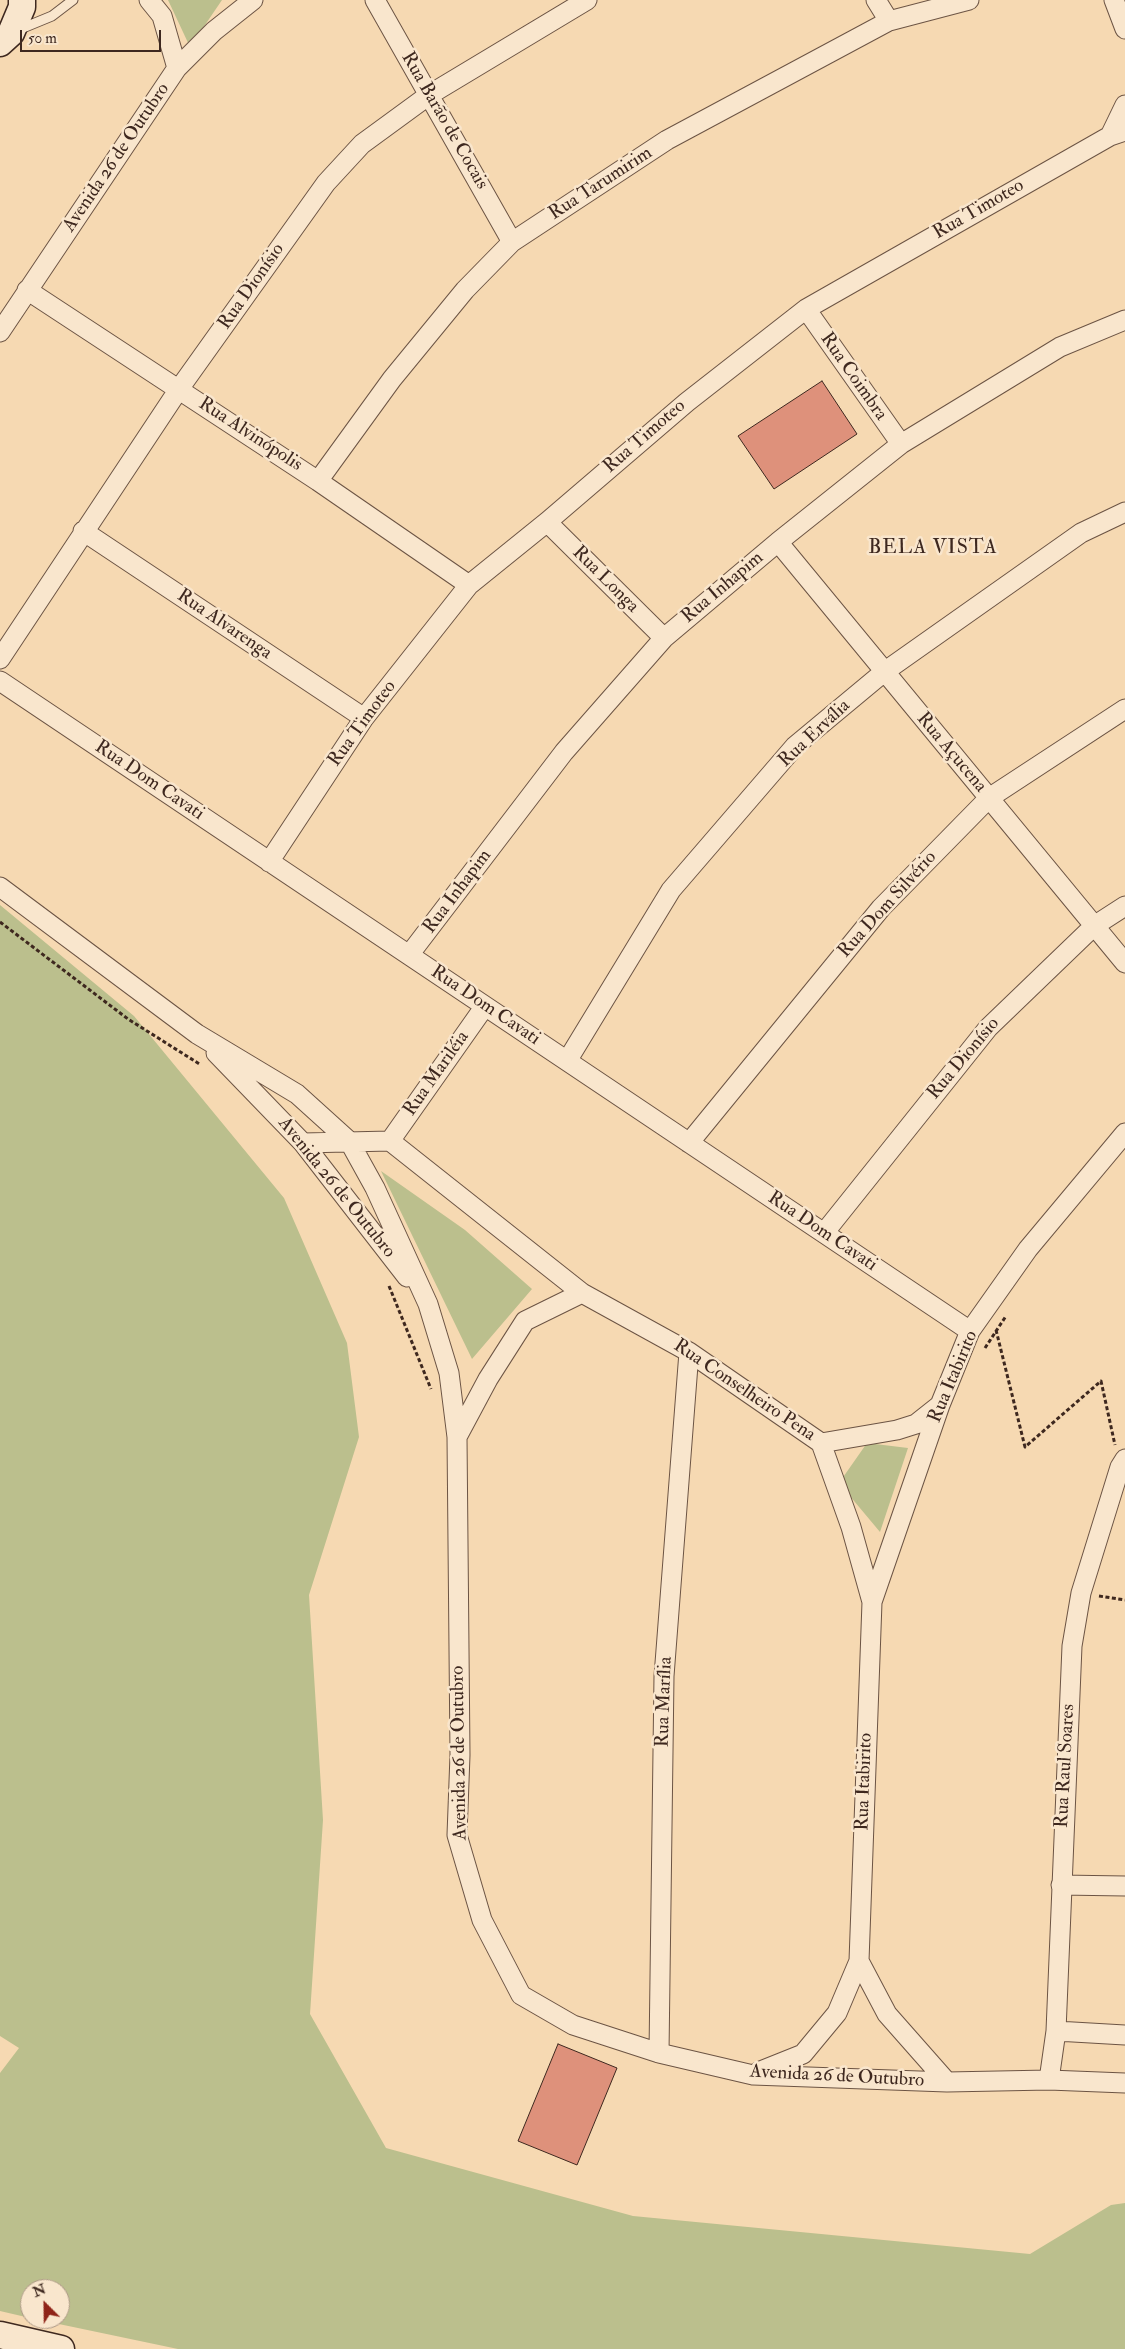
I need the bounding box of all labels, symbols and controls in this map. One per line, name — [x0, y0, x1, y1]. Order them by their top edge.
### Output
scale bar — [22, 20, 164, 52]
text: 50 m — [28, 29, 57, 48]
street label: Rua Barão de Cocais — [395, 48, 493, 194]
street label: Avenida 26 de Outubro — [59, 79, 175, 237]
street label: Rua Tarumirim — [545, 142, 657, 226]
street label: Rua Timoteo — [930, 175, 1028, 245]
street label: Rua Dionísio — [214, 239, 290, 335]
street label: Rua Coimbra — [814, 329, 892, 425]
street label: Rua Alvinópolis — [194, 393, 306, 477]
street label: Rua Timoteo — [599, 395, 691, 479]
district label: BELA VISTA — [867, 537, 999, 561]
street label: Rua Longa — [567, 542, 643, 618]
street label: Rua Inhapim — [678, 547, 768, 629]
street label: Rua Alvarenga — [172, 585, 276, 665]
street label: Rua Timoteo — [324, 676, 402, 772]
street label: Rua Ervália — [774, 695, 856, 773]
street label: Rua Açucena — [911, 708, 991, 798]
street label: Rua Dom Cavati — [90, 736, 208, 826]
street label: Rua Inhapim — [419, 845, 497, 939]
street label: Rua Dom Silvério — [834, 847, 942, 963]
street label: Rua Dom Cavati — [426, 961, 544, 1051]
street label: Rua Dionísio — [923, 1013, 1005, 1105]
street label: Rua Mariléia — [399, 1027, 475, 1121]
street label: Avenida 26 de Outubro — [272, 1113, 400, 1263]
street label: Rua Dom Cavati — [763, 1187, 881, 1277]
street label: Rua Itabirito — [924, 1327, 984, 1427]
street label: Rua Conselheiro Pena — [669, 1335, 819, 1447]
street label: Rua Marília — [652, 1656, 678, 1748]
street label: Avenida 26 de Outubro — [447, 1666, 473, 1840]
street label: Rua Raul Soares — [1051, 1703, 1081, 1829]
street label: Rua Itabirito — [852, 1733, 878, 1831]
street label: Avenida 26 de Outubro — [749, 2061, 925, 2093]
north arrow — [20, 2279, 70, 2329]
text: N — [30, 2280, 48, 2301]

